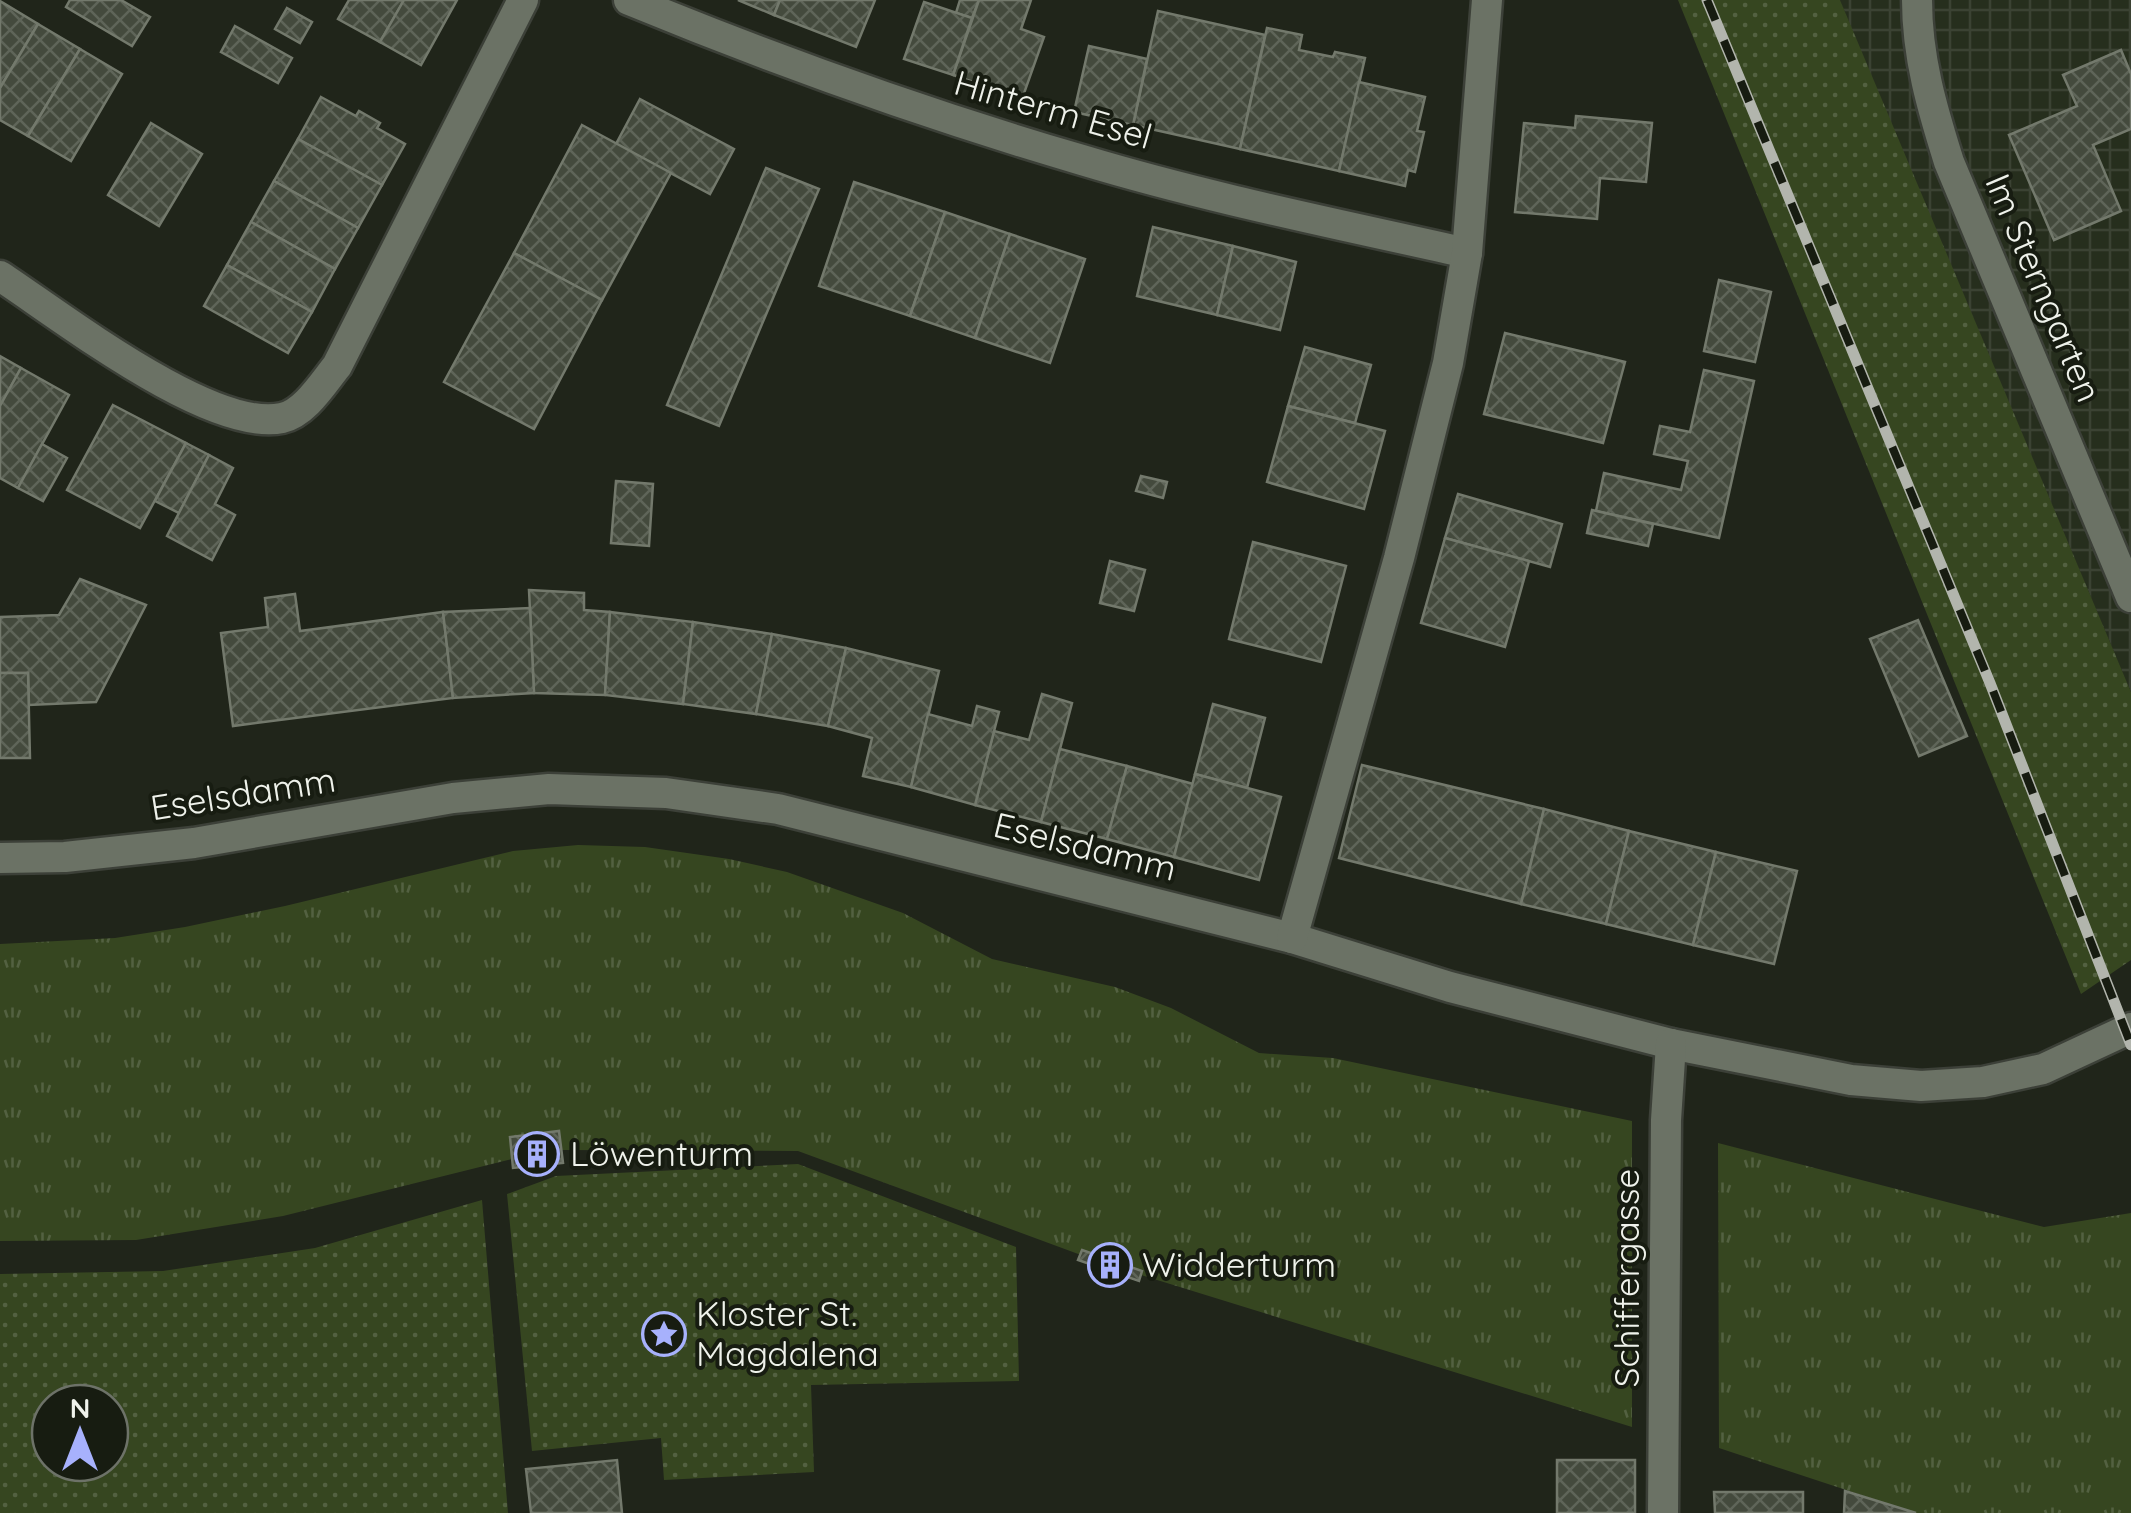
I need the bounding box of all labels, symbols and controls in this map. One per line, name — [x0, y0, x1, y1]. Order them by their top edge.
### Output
street label: Hinterm Esel — [949, 60, 1157, 158]
street label: Im Sterngarten — [1976, 167, 2112, 408]
street label: Eselsdamm — [147, 757, 339, 829]
street label: Eselsdamm — [989, 802, 1181, 890]
building icon: Löwenturm — [514, 1131, 560, 1177]
place label: Löwenturm — [570, 1131, 753, 1175]
street label: Schiffergasse — [1604, 1169, 1648, 1387]
building icon: Widderturm — [1087, 1242, 1133, 1288]
place label: Widderturm — [1142, 1242, 1336, 1286]
place label: Kloster St. Magdalena — [696, 1291, 879, 1375]
place icon: Kloster St. Magdalena — [641, 1311, 687, 1357]
north arrow — [30, 1383, 130, 1483]
text: N — [70, 1390, 90, 1425]

